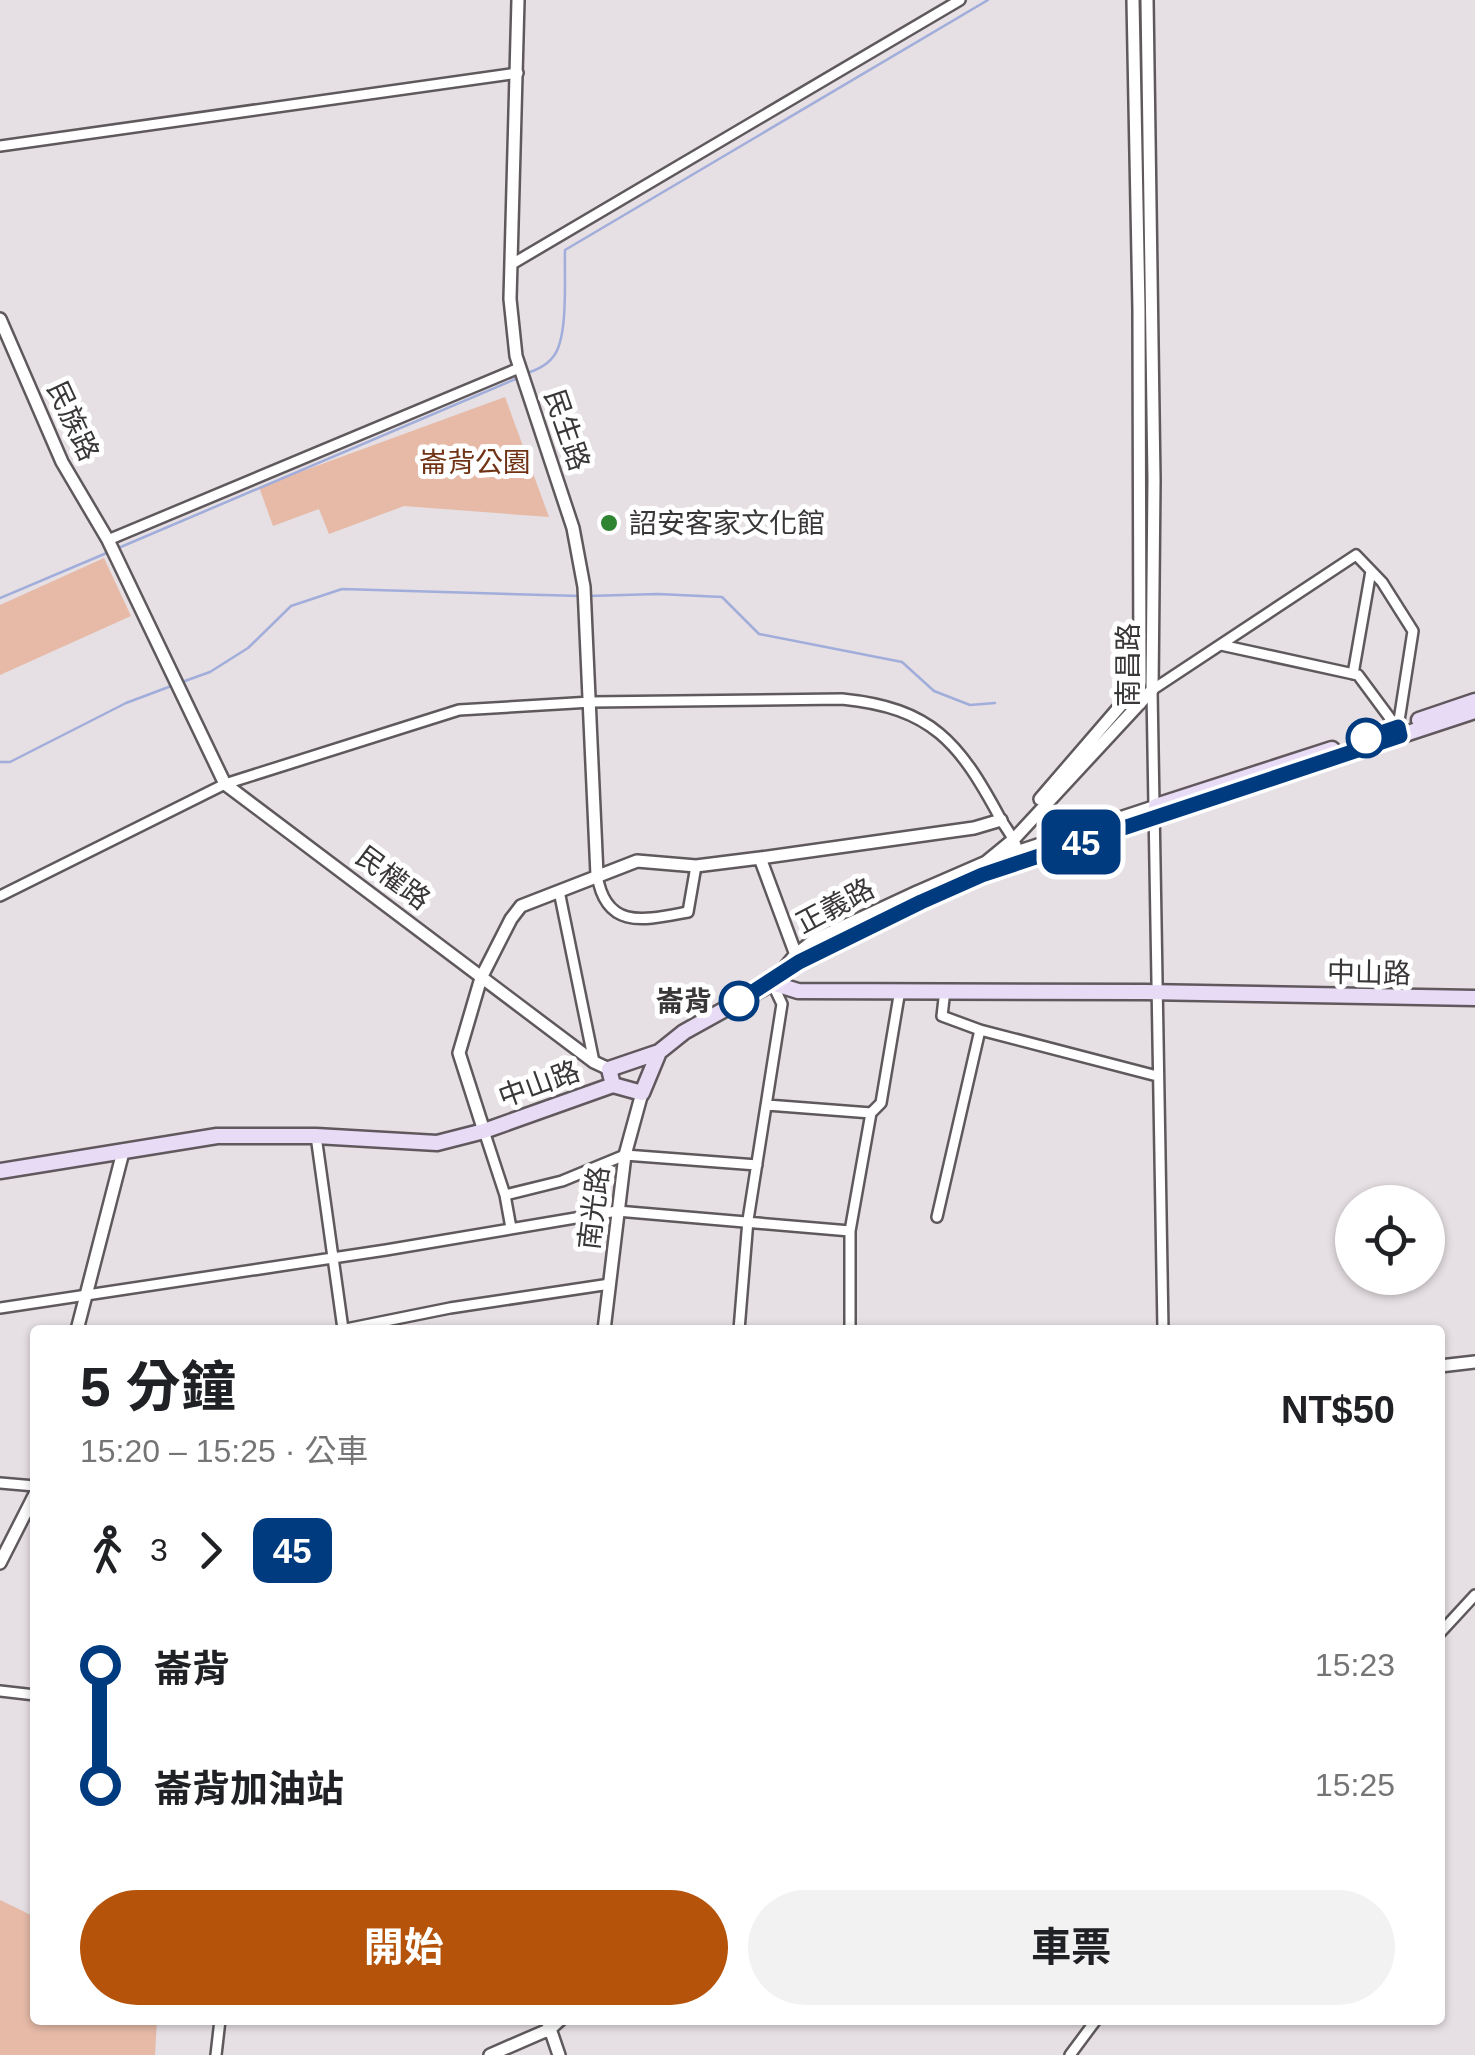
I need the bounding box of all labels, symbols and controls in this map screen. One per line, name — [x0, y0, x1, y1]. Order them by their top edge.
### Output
street label: 民族路 — [41, 376, 105, 466]
street label: 民生路 — [539, 385, 595, 475]
park label: 崙背公園 — [419, 447, 531, 478]
place label: 詔安客家文化館 — [629, 508, 825, 539]
marker: 詔安客家文化館 — [598, 512, 620, 534]
street label: 南昌路 — [1113, 623, 1144, 707]
unlabelled marker — [1347, 719, 1385, 757]
line badge: 45 — [1036, 810, 1126, 874]
text: 45 — [1062, 823, 1100, 862]
street label: 民權路 — [350, 840, 436, 916]
street label: 正義路 — [791, 873, 879, 939]
street label: 中山路 — [1327, 957, 1411, 989]
marker: 崙背 — [720, 982, 758, 1020]
place label: 崙背 — [656, 986, 712, 1017]
street label: 中山路 — [494, 1055, 584, 1113]
street label: 南光路 — [573, 1164, 615, 1252]
map controls — [1335, 1185, 1445, 1295]
button: locate — [1335, 1185, 1445, 1295]
text: 5 分鐘 — [80, 1356, 236, 1418]
text: NT$50 — [1281, 1389, 1395, 1431]
text: 15:20 – 15:25 · 公車 — [80, 1433, 368, 1469]
icon: walk — [80, 1523, 135, 1578]
icon: forward — [183, 1523, 238, 1578]
text: 45 — [273, 1531, 312, 1570]
text: 3 — [150, 1532, 168, 1568]
text: 15:23 — [1315, 1647, 1395, 1683]
text: 崙背 — [154, 1648, 230, 1690]
text: 15:25 — [1315, 1767, 1395, 1803]
text: 崙背加油站 — [154, 1768, 344, 1810]
button: 開始 — [80, 1890, 728, 2005]
button: 車票 — [748, 1890, 1395, 2005]

